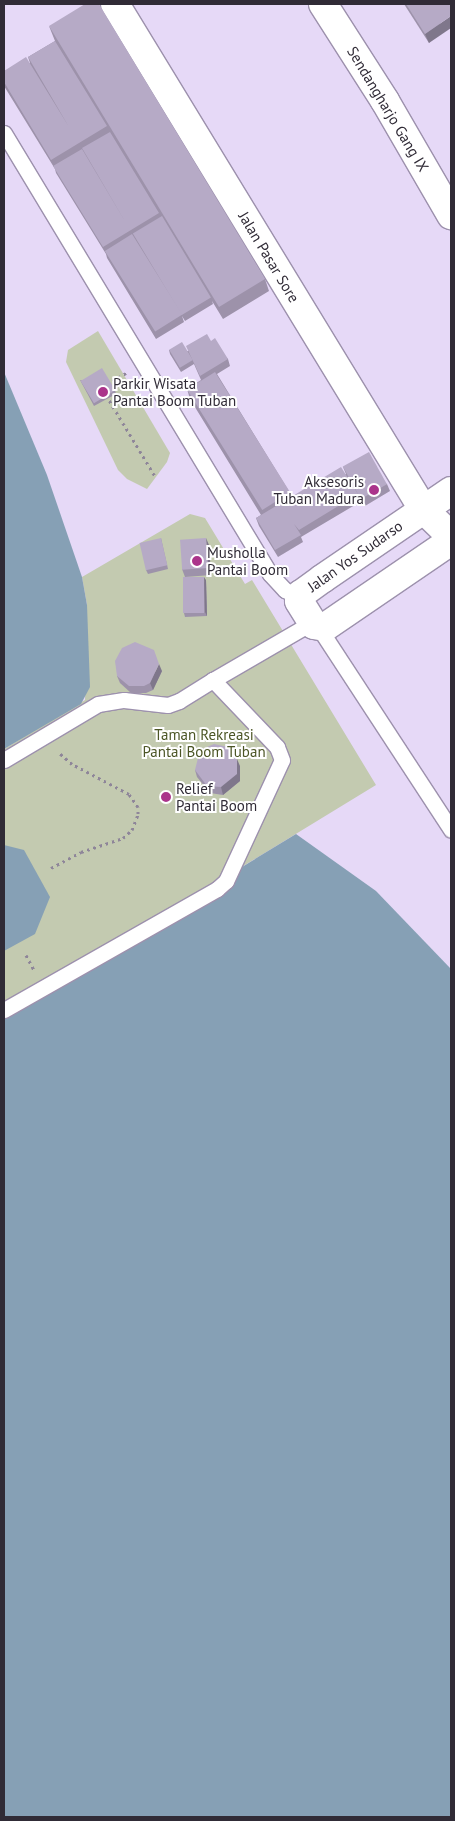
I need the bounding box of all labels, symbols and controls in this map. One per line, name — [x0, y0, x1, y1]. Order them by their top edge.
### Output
street label: Sendangharjo Gang IX — [343, 43, 433, 175]
street label: Jalan Pasar Sore — [235, 208, 303, 306]
place label: Parkir Wisata Pantai Boom Tuban — [113, 374, 237, 409]
marker: Parkir Wisata Pantai Boom Tuban — [97, 386, 109, 398]
place label: Aksesoris Tuban Madura — [273, 472, 364, 507]
marker: Aksesoris Tuban Madura — [368, 484, 380, 496]
street label: Jalan Yos Sudarso — [304, 516, 406, 596]
place label: Musholla Pantai Boom — [207, 543, 288, 578]
marker: Musholla Pantai Boom — [191, 555, 203, 567]
park label: Taman Rekreasi Pantai Boom Tuban — [142, 725, 266, 760]
place label: Relief Pantai Boom — [176, 779, 257, 814]
marker: Relief Pantai Boom — [160, 791, 172, 803]

